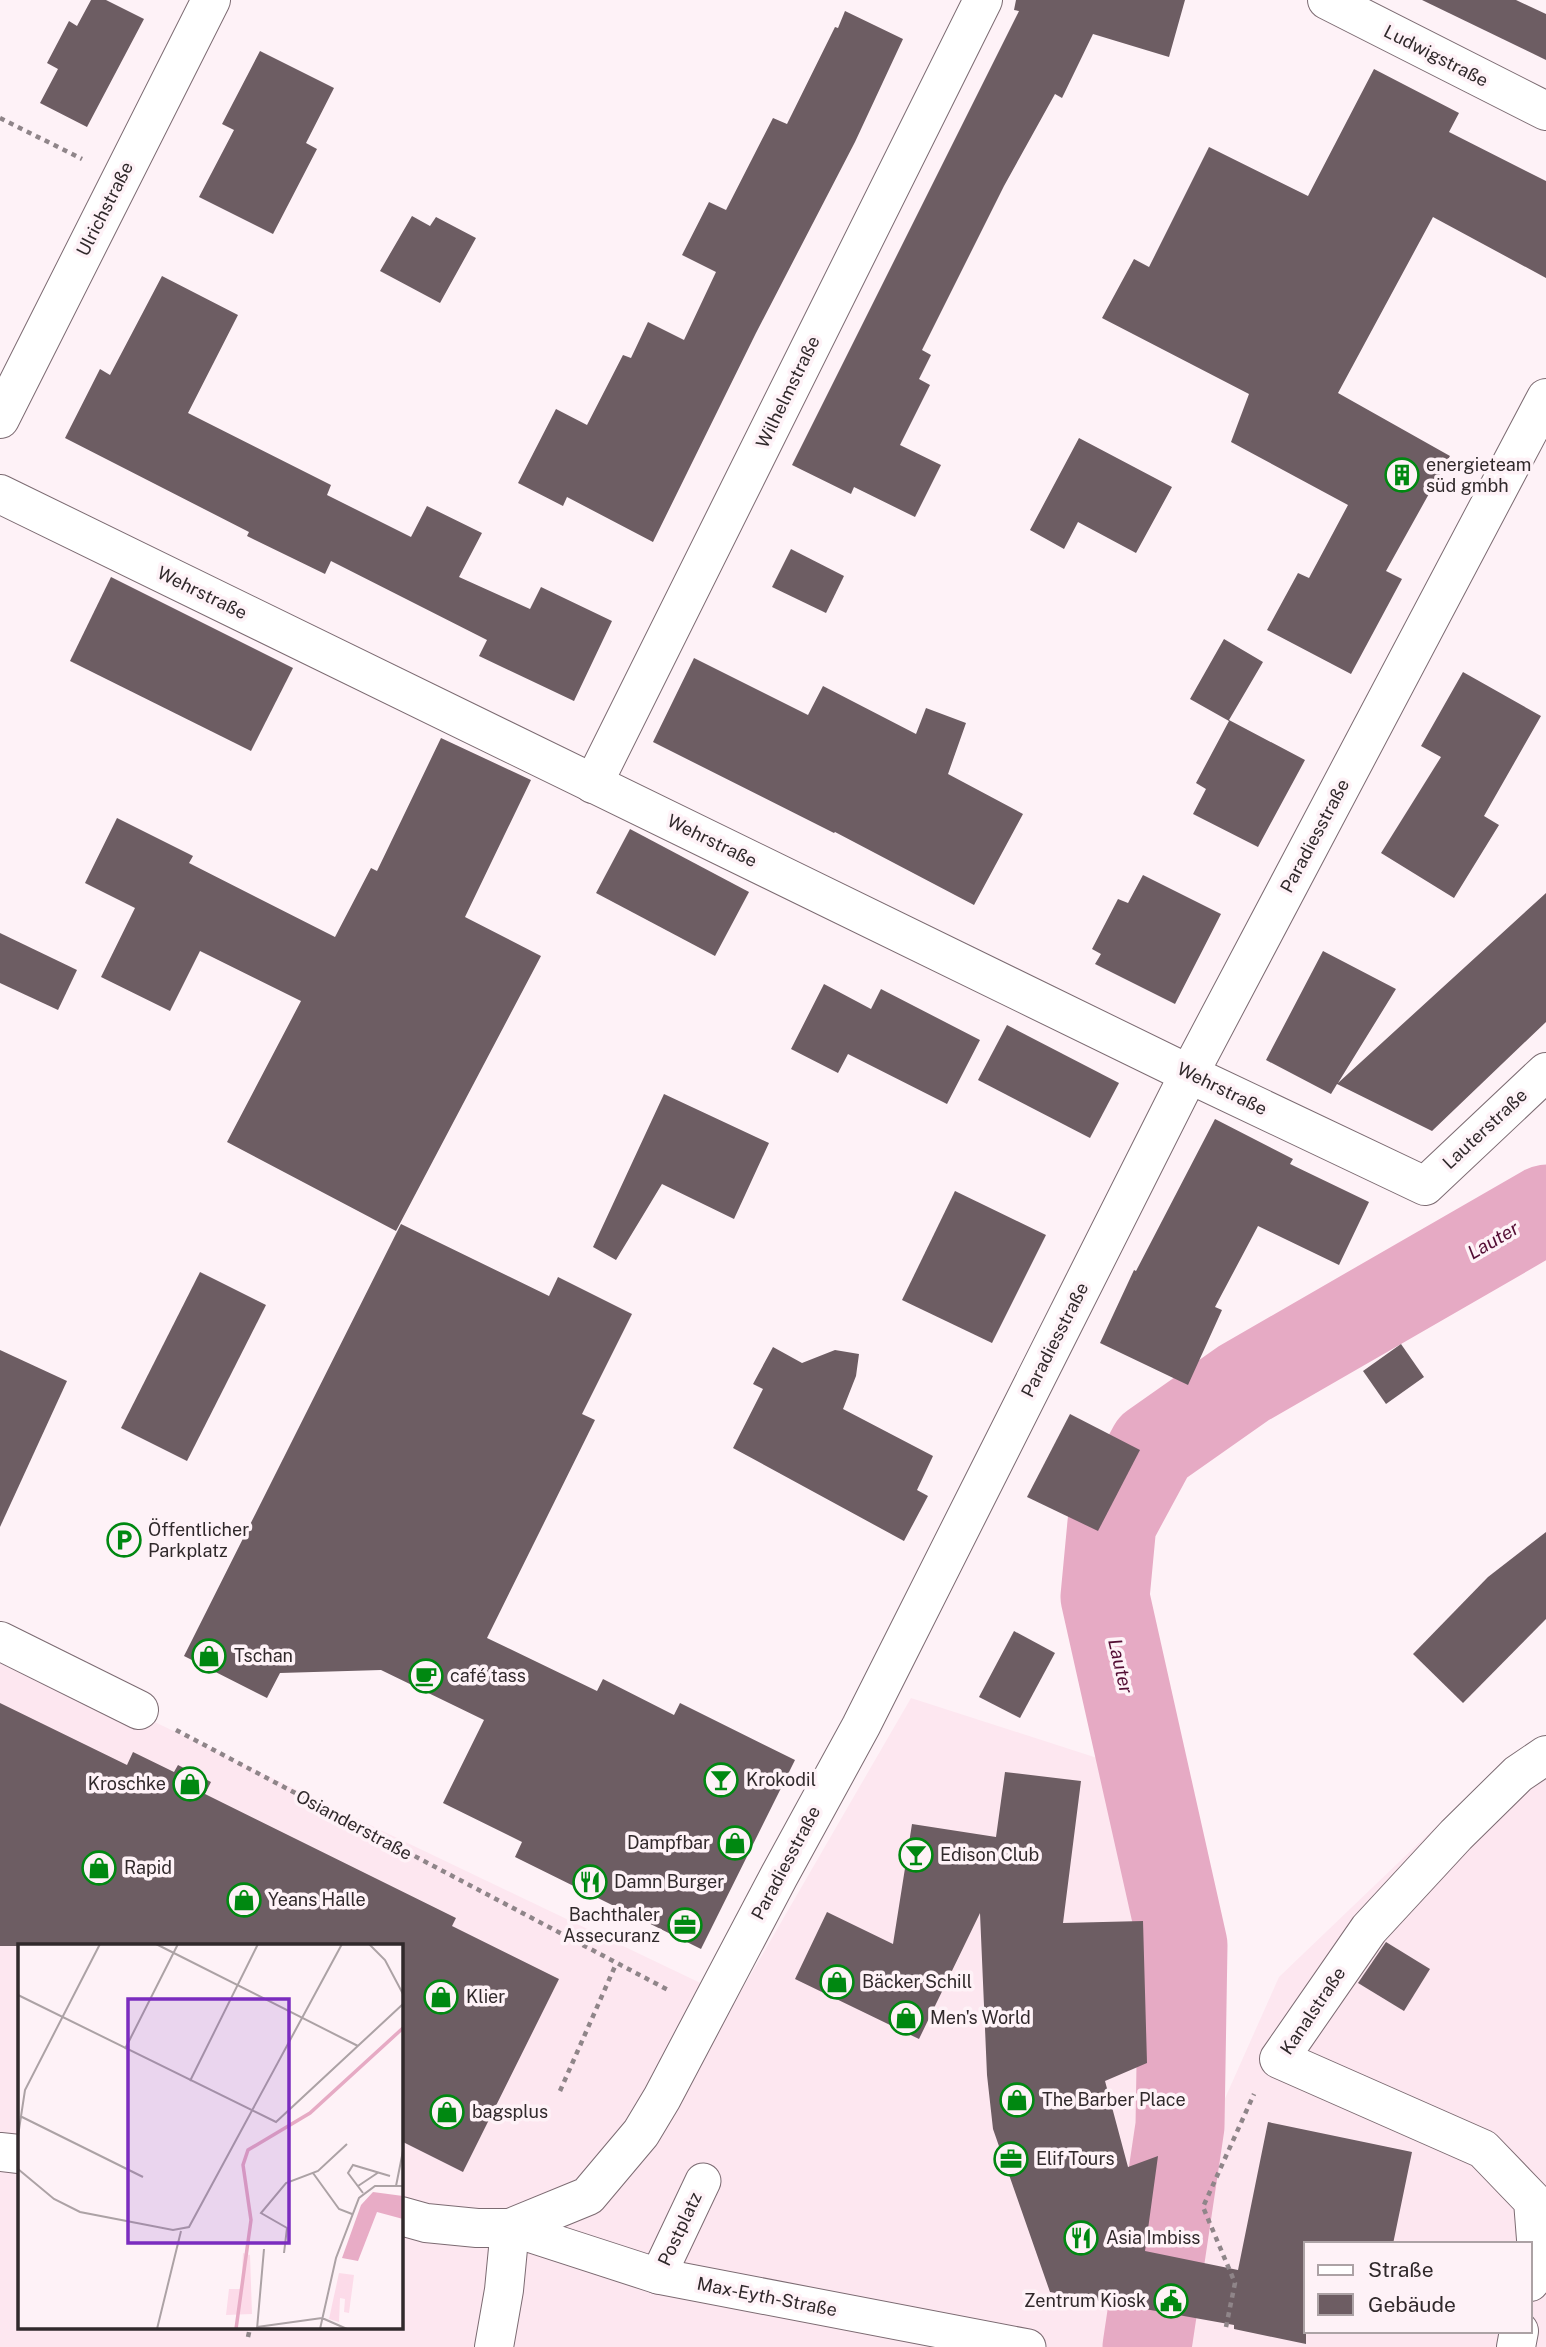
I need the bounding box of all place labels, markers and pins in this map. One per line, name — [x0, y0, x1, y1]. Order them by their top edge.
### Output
place label: energieteam süd gmbh — [1426, 454, 1531, 496]
building icon: energieteam süd gmbh — [1383, 456, 1421, 494]
place label: Öffentlicher Parkplatz — [148, 1518, 249, 1561]
parking icon: Öffentlicher Parkplatz — [105, 1521, 143, 1559]
shop icon: Tschan — [190, 1637, 228, 1675]
place label: Tschan — [234, 1645, 293, 1666]
cafe icon: café tass — [407, 1657, 445, 1695]
place label: café tass — [450, 1665, 526, 1686]
bar icon: Krokodil — [702, 1761, 740, 1799]
shop icon: Kroschke — [171, 1765, 209, 1803]
place label: Krokodil — [746, 1769, 816, 1790]
place label: Kroschke — [88, 1773, 166, 1794]
shop icon: Dampfbar — [716, 1824, 754, 1862]
place label: Dampfbar — [627, 1832, 710, 1853]
bar icon: Edison Club — [897, 1836, 935, 1874]
place label: Edison Club — [940, 1844, 1039, 1865]
shop icon: Rapid — [80, 1849, 118, 1887]
place label: Rapid — [124, 1857, 172, 1878]
restaurant icon: Damn Burger — [571, 1863, 609, 1901]
place label: Damn Burger — [614, 1871, 724, 1892]
shop icon: Yeans Halle — [225, 1881, 263, 1919]
place label: Yeans Halle — [268, 1889, 366, 1910]
place label: Bachthaler Assecuranz — [563, 1904, 660, 1946]
office icon: Bachthaler Assecuranz — [666, 1906, 704, 1944]
shop icon: Bäcker Schill — [818, 1963, 856, 2001]
place label: Bäcker Schill — [862, 1971, 972, 1992]
shop icon: Klier — [422, 1978, 460, 2016]
place label: Klier — [466, 1986, 505, 2007]
shop icon: Men's World — [887, 1999, 925, 2037]
place label: Men's World — [930, 2007, 1031, 2028]
shop icon: The Barber Place — [998, 2081, 1036, 2119]
place label: The Barber Place — [1042, 2089, 1186, 2110]
shop icon: bagsplus — [428, 2093, 466, 2131]
place label: bagsplus — [472, 2101, 548, 2122]
office icon: Elif Tours — [992, 2140, 1030, 2178]
place label: Elif Tours — [1036, 2148, 1115, 2169]
restaurant icon: Asia Imbiss — [1062, 2219, 1100, 2257]
place label: Asia Imbiss — [1106, 2227, 1200, 2248]
public building icon: Zentrum Kiosk — [1152, 2282, 1190, 2320]
place label: Zentrum Kiosk — [1024, 2290, 1146, 2311]

